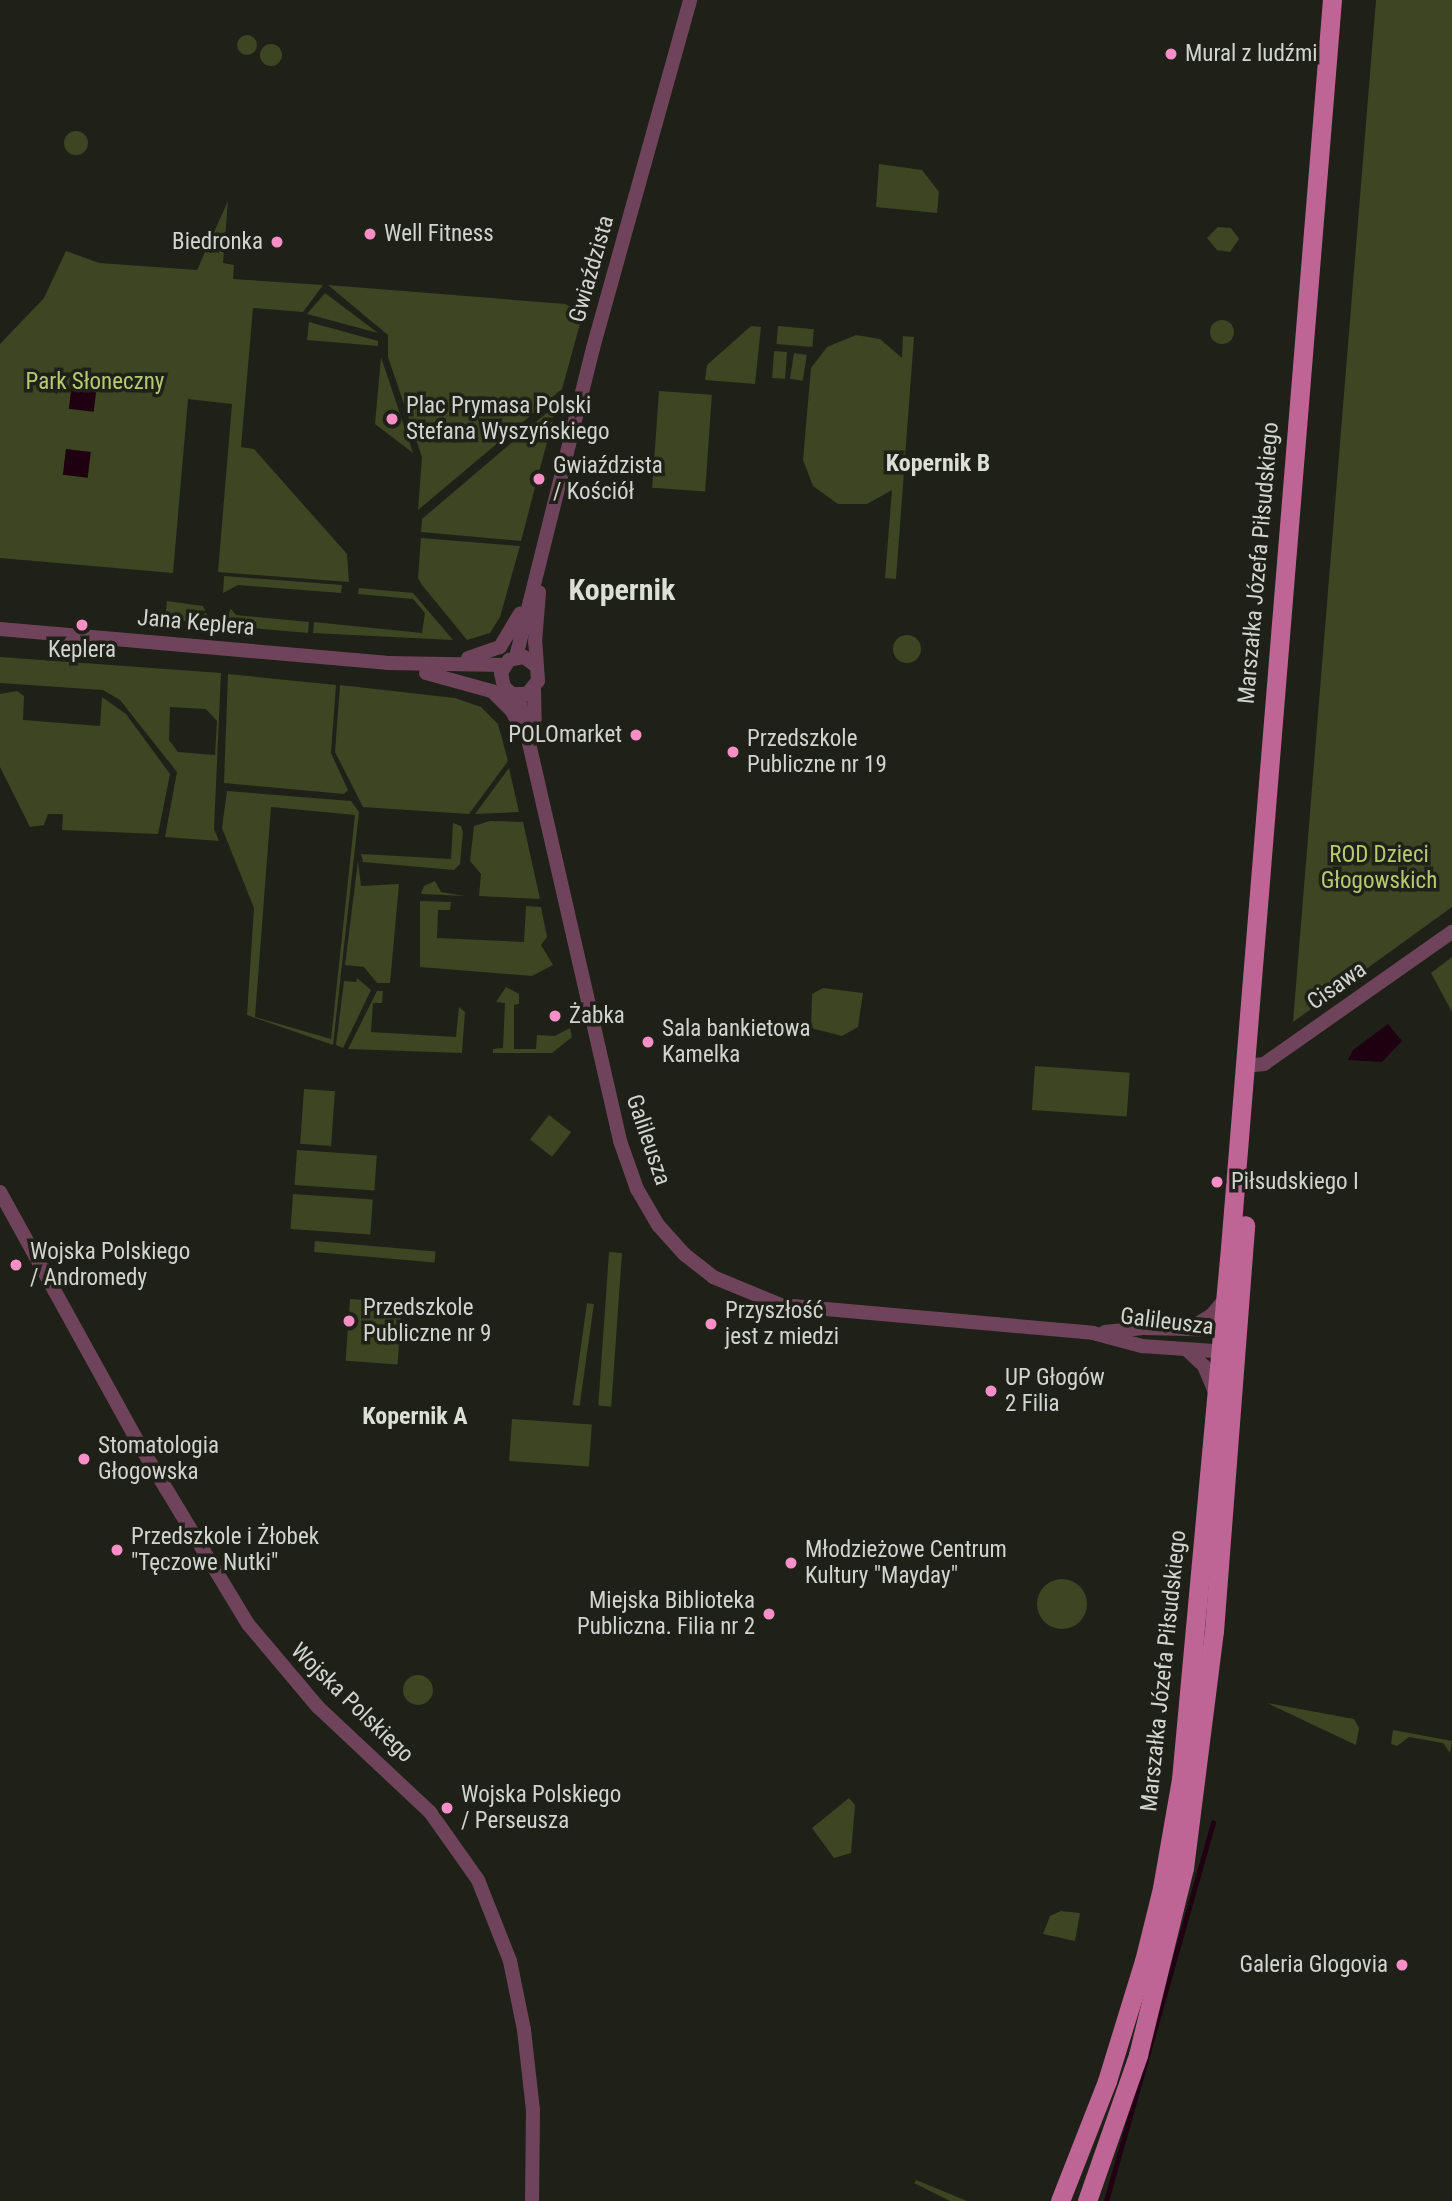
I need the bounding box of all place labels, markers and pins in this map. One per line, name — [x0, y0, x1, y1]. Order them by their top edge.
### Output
place label: Mural z ludźmi — [1185, 40, 1317, 68]
marker: Mural z ludźmi — [1163, 46, 1179, 62]
place label: Well Fitness — [384, 220, 494, 248]
marker: Well Fitness — [362, 226, 378, 242]
place label: Biedronka — [172, 228, 263, 256]
marker: Biedronka — [269, 234, 285, 250]
place label: Plac Prymasa Polski Stefana Wyszyńskiego — [406, 392, 609, 446]
marker: Plac Prymasa Polski Stefana Wyszyńskiego — [384, 411, 400, 427]
place label: Gwiaździsta / Kościół — [553, 452, 663, 506]
marker: Gwiaździsta / Kościół — [531, 471, 547, 487]
marker: Keplera — [74, 617, 90, 633]
place label: Keplera — [48, 636, 116, 664]
place label: POLOmarket — [508, 721, 622, 749]
place label: Przedszkole Publiczne nr 19 — [747, 725, 887, 779]
marker: POLOmarket — [628, 727, 644, 743]
marker: Przedszkole Publiczne nr 19 — [725, 744, 741, 760]
place label: Żabka — [569, 1002, 625, 1030]
marker: Żabka — [547, 1008, 563, 1024]
place label: Sala bankietowa Kamelka — [662, 1015, 811, 1069]
marker: Sala bankietowa Kamelka — [640, 1034, 656, 1050]
place label: Piłsudskiego I — [1231, 1168, 1359, 1196]
marker: Piłsudskiego I — [1209, 1174, 1225, 1190]
place label: Wojska Polskiego / Andromedy — [30, 1238, 190, 1292]
marker: Wojska Polskiego / Andromedy — [8, 1257, 24, 1273]
place label: Przedszkole Publiczne nr 9 — [363, 1294, 491, 1348]
place label: Przyszłość jest z miedzi — [725, 1297, 839, 1351]
marker: Przedszkole Publiczne nr 9 — [341, 1313, 357, 1329]
marker: Przyszłość jest z miedzi — [703, 1316, 719, 1332]
place label: UP Głogów 2 Filia — [1005, 1364, 1105, 1418]
marker: UP Głogów 2 Filia — [983, 1383, 999, 1399]
place label: Stomatologia Głogowska — [98, 1432, 219, 1486]
marker: Stomatologia Głogowska — [76, 1451, 92, 1467]
place label: Przedszkole i Żłobek "Tęczowe Nutki" — [131, 1523, 319, 1577]
place label: Młodzieżowe Centrum Kultury "Mayday" — [805, 1536, 1007, 1590]
marker: Przedszkole i Żłobek "Tęczowe Nutki" — [109, 1542, 125, 1558]
marker: Młodzieżowe Centrum Kultury "Mayday" — [783, 1555, 799, 1571]
place label: Miejska Biblioteka Publiczna. Filia nr 2 — [577, 1587, 755, 1641]
marker: Miejska Biblioteka Publiczna. Filia nr 2 — [761, 1606, 777, 1622]
place label: Wojska Polskiego / Perseusza — [461, 1781, 621, 1835]
marker: Wojska Polskiego / Perseusza — [439, 1800, 455, 1816]
place label: Galeria Glogovia — [1239, 1951, 1388, 1979]
marker: Galeria Glogovia — [1394, 1957, 1410, 1973]

